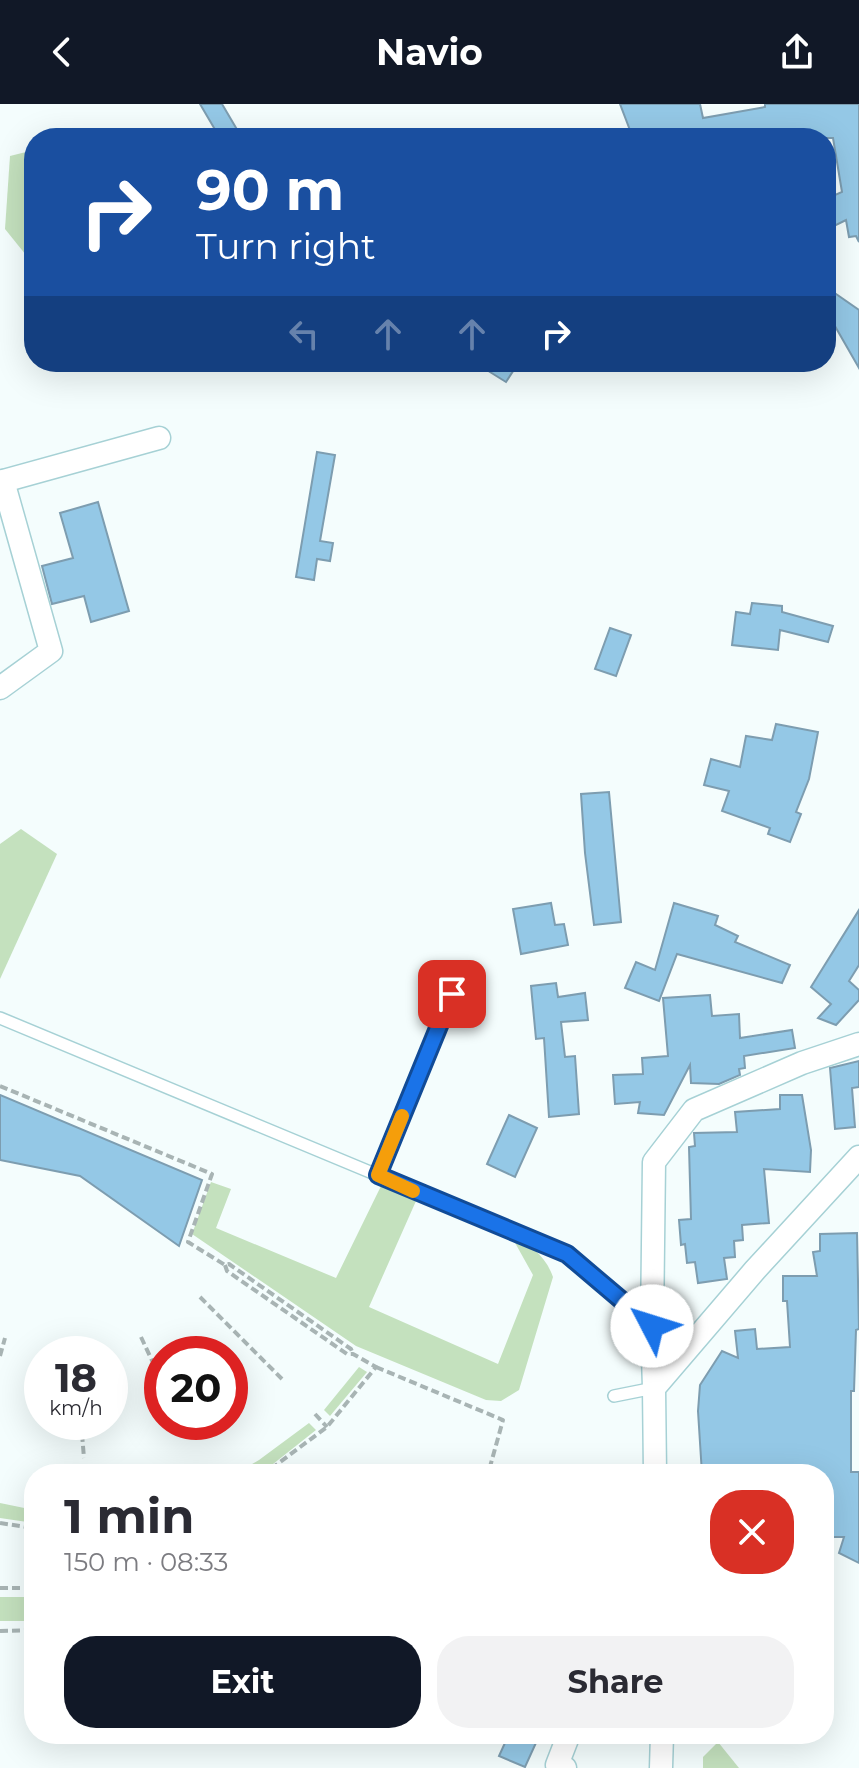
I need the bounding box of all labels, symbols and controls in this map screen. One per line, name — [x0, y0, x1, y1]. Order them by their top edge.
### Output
icon: back — [40, 30, 84, 74]
text: Navio — [376, 30, 483, 74]
icon: share — [775, 30, 819, 74]
text: 90 m — [196, 156, 344, 224]
icon: right — [64, 160, 168, 264]
text: Turn right — [196, 224, 376, 268]
icon: left — [282, 312, 326, 356]
icon: ahead — [366, 312, 410, 356]
icon: ahead — [450, 312, 494, 356]
icon: right — [534, 312, 578, 356]
pin — [418, 960, 486, 1028]
icon: arrive — [430, 972, 474, 1016]
position arrow — [610, 1284, 694, 1368]
speed limit sign: 20 — [144, 1336, 248, 1440]
text: 18 — [55, 1353, 97, 1402]
text: km/h — [49, 1396, 103, 1420]
text: 1 min — [64, 1487, 194, 1545]
button: close — [710, 1490, 794, 1574]
text: 150 m · 08:33 — [64, 1546, 228, 1578]
button: Exit — [64, 1636, 421, 1728]
button: Share — [437, 1636, 794, 1728]

